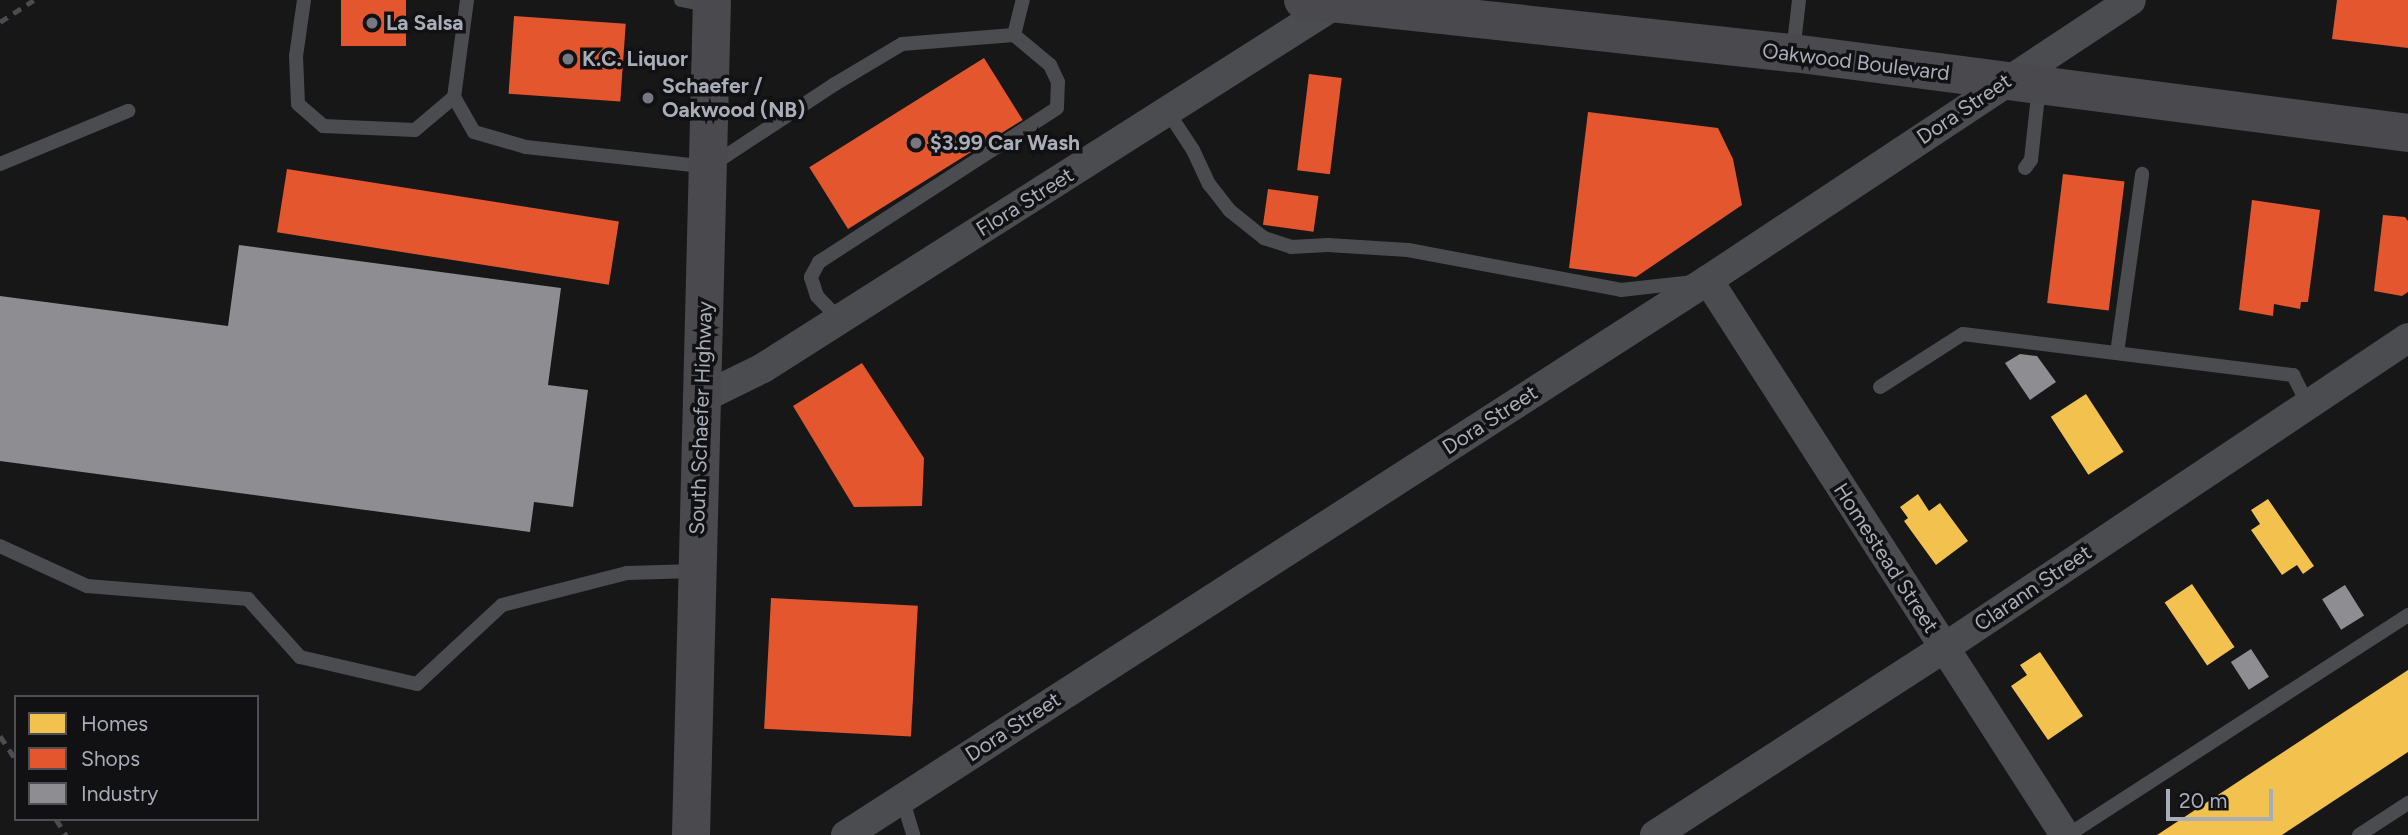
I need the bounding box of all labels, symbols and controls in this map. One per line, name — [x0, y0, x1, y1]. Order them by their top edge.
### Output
place label: La Salsa — [386, 10, 464, 36]
marker: La Salsa — [364, 15, 380, 31]
street label: Oakwood Boulevard — [1761, 38, 1951, 86]
place label: K.C. Liquor — [582, 46, 688, 72]
marker: K.C. Liquor — [560, 51, 576, 67]
street label: Dora Street — [1912, 68, 2016, 150]
place label: Schaefer / Oakwood (NB) — [662, 73, 805, 123]
marker: Schaefer / Oakwood (NB) — [640, 90, 656, 106]
place label: $3.99 Car Wash — [930, 130, 1080, 156]
marker: $3.99 Car Wash — [908, 135, 924, 151]
street label: Flora Street — [972, 162, 1078, 242]
street label: South Schaefer Highway — [684, 301, 718, 535]
street label: Dora Street — [1438, 380, 1542, 460]
street label: Homestead Street — [1828, 478, 1944, 638]
street label: Clarann Street — [1970, 540, 2096, 636]
street label: Dora Street — [961, 687, 1065, 767]
legend — [14, 695, 259, 821]
text: Homes — [81, 711, 148, 736]
text: Shops — [81, 746, 140, 771]
scale bar — [2170, 776, 2277, 820]
text: Industry — [81, 781, 158, 806]
text: 20 m — [2179, 788, 2227, 813]

